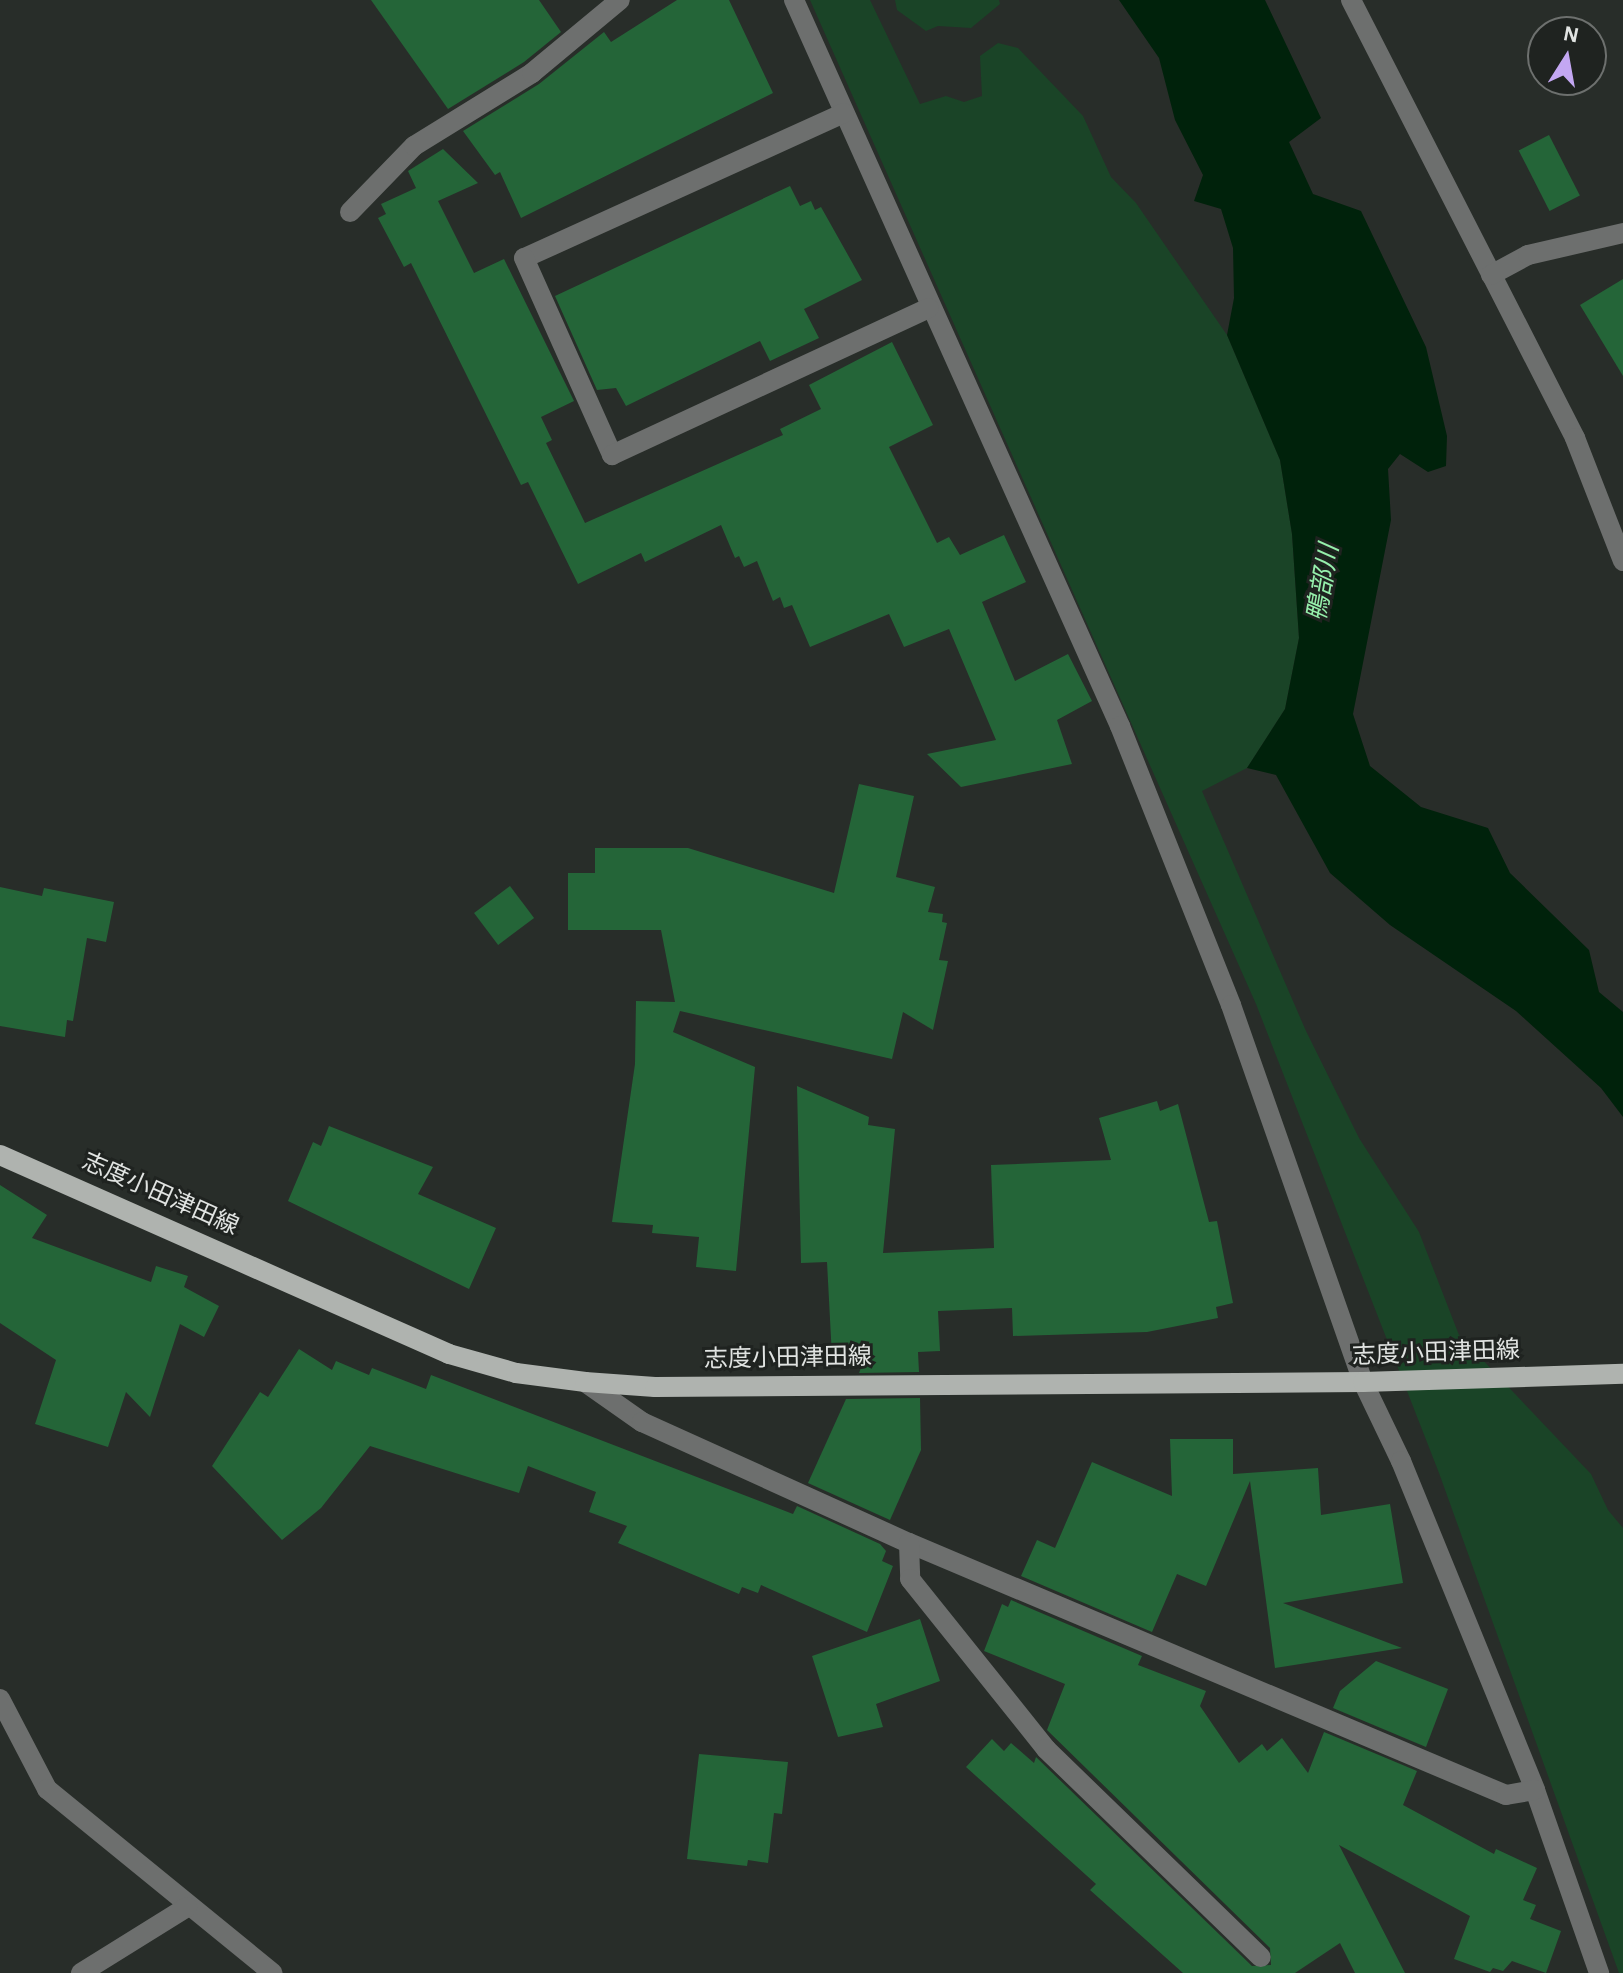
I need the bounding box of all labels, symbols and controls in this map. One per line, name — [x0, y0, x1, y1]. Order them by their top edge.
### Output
north arrow — [1527, 16, 1607, 96]
text: N — [1562, 22, 1581, 47]
water label: 鴨部川 — [1302, 542, 1346, 624]
street label: 志度小田津田線 — [77, 1148, 243, 1242]
street label: 志度小田津田線 — [1352, 1337, 1520, 1371]
street label: 志度小田津田線 — [704, 1343, 872, 1375]

